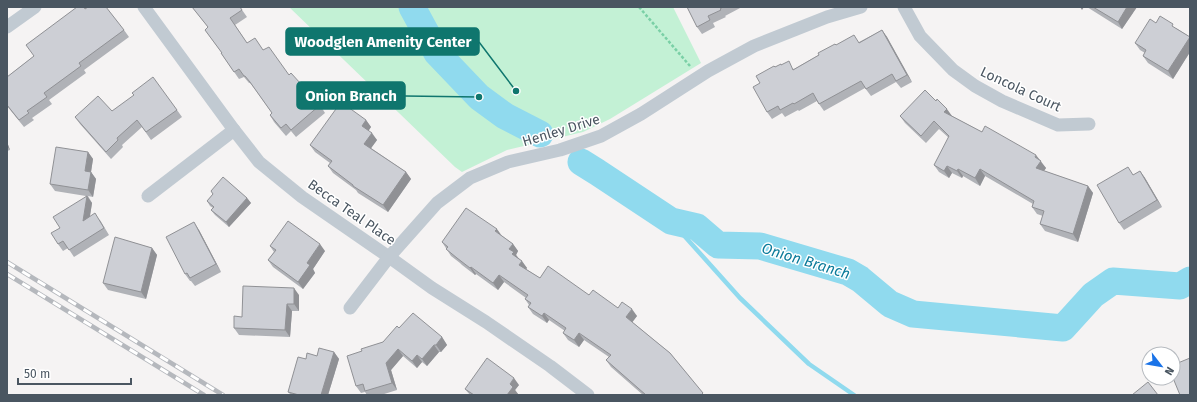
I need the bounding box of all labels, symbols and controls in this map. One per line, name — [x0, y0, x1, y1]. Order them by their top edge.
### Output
callout: Woodglen Amenity Center — [286, 28, 479, 55]
text: Woodglen Amenity Center — [294, 33, 472, 51]
street label: Loncola Court — [978, 63, 1065, 116]
callout: Onion Branch — [297, 82, 405, 109]
text: Onion Branch — [305, 87, 397, 105]
street label: Henley Drive — [520, 111, 602, 150]
street label: Becca Teal Place — [304, 176, 399, 249]
water label: Onion Branch — [759, 239, 853, 283]
north arrow — [1141, 346, 1181, 386]
scale bar — [18, 360, 131, 386]
text: N — [1162, 364, 1177, 377]
text: 50 m — [24, 367, 50, 381]

